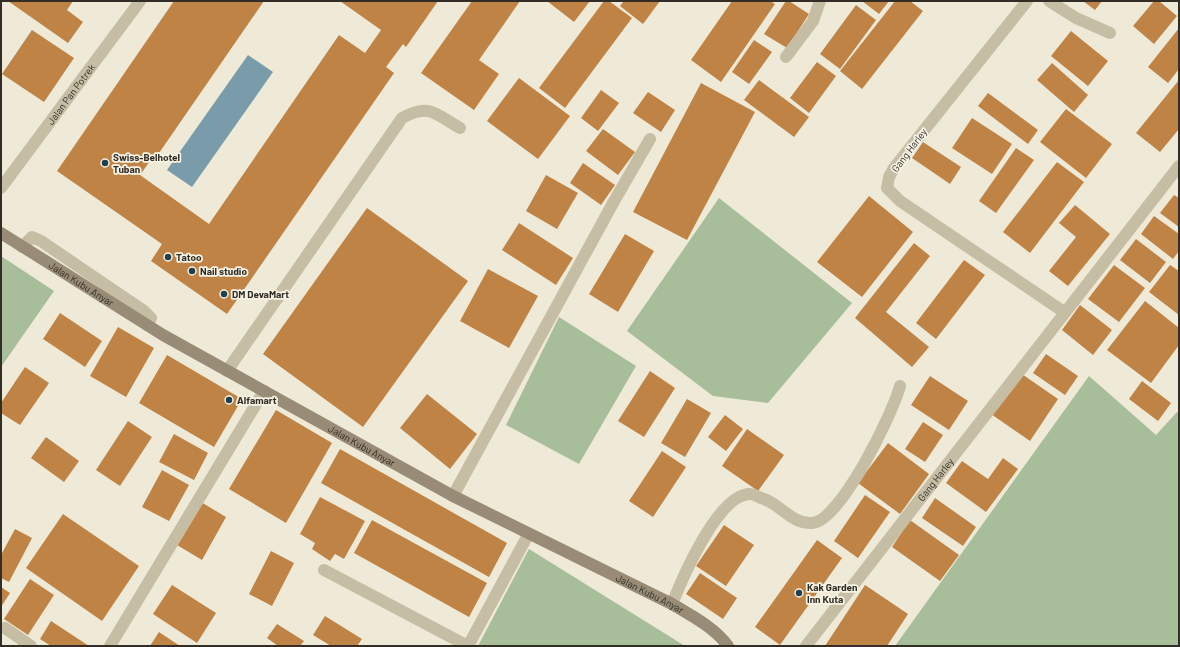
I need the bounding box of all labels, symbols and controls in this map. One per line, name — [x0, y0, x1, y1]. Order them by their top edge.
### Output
street label: Jalan Pan Potrek — [44, 61, 97, 127]
street label: Gang Harley — [889, 126, 929, 174]
place label: Swiss-Belhotel Tuban — [113, 151, 180, 175]
marker: Swiss-Belhotel Tuban — [100, 158, 110, 168]
place label: Tatoo — [176, 251, 202, 263]
marker: Tatoo — [163, 252, 173, 262]
street label: Jalan Kubu Anyar — [47, 259, 117, 309]
place label: Nail studio — [200, 265, 247, 277]
marker: Nail studio — [187, 266, 197, 276]
place label: DM DevaMart — [232, 288, 289, 300]
marker: DM DevaMart — [219, 289, 229, 299]
place label: Alfamart — [237, 394, 277, 406]
marker: Alfamart — [224, 395, 234, 405]
street label: Jalan Kubu Anyar — [326, 422, 398, 469]
street label: Gang Harley — [915, 455, 956, 503]
street label: Jalan Kubu Anyar — [614, 571, 687, 616]
place label: Kak Garden Inn Kuta — [807, 581, 858, 605]
marker: Kak Garden Inn Kuta — [794, 588, 804, 598]

